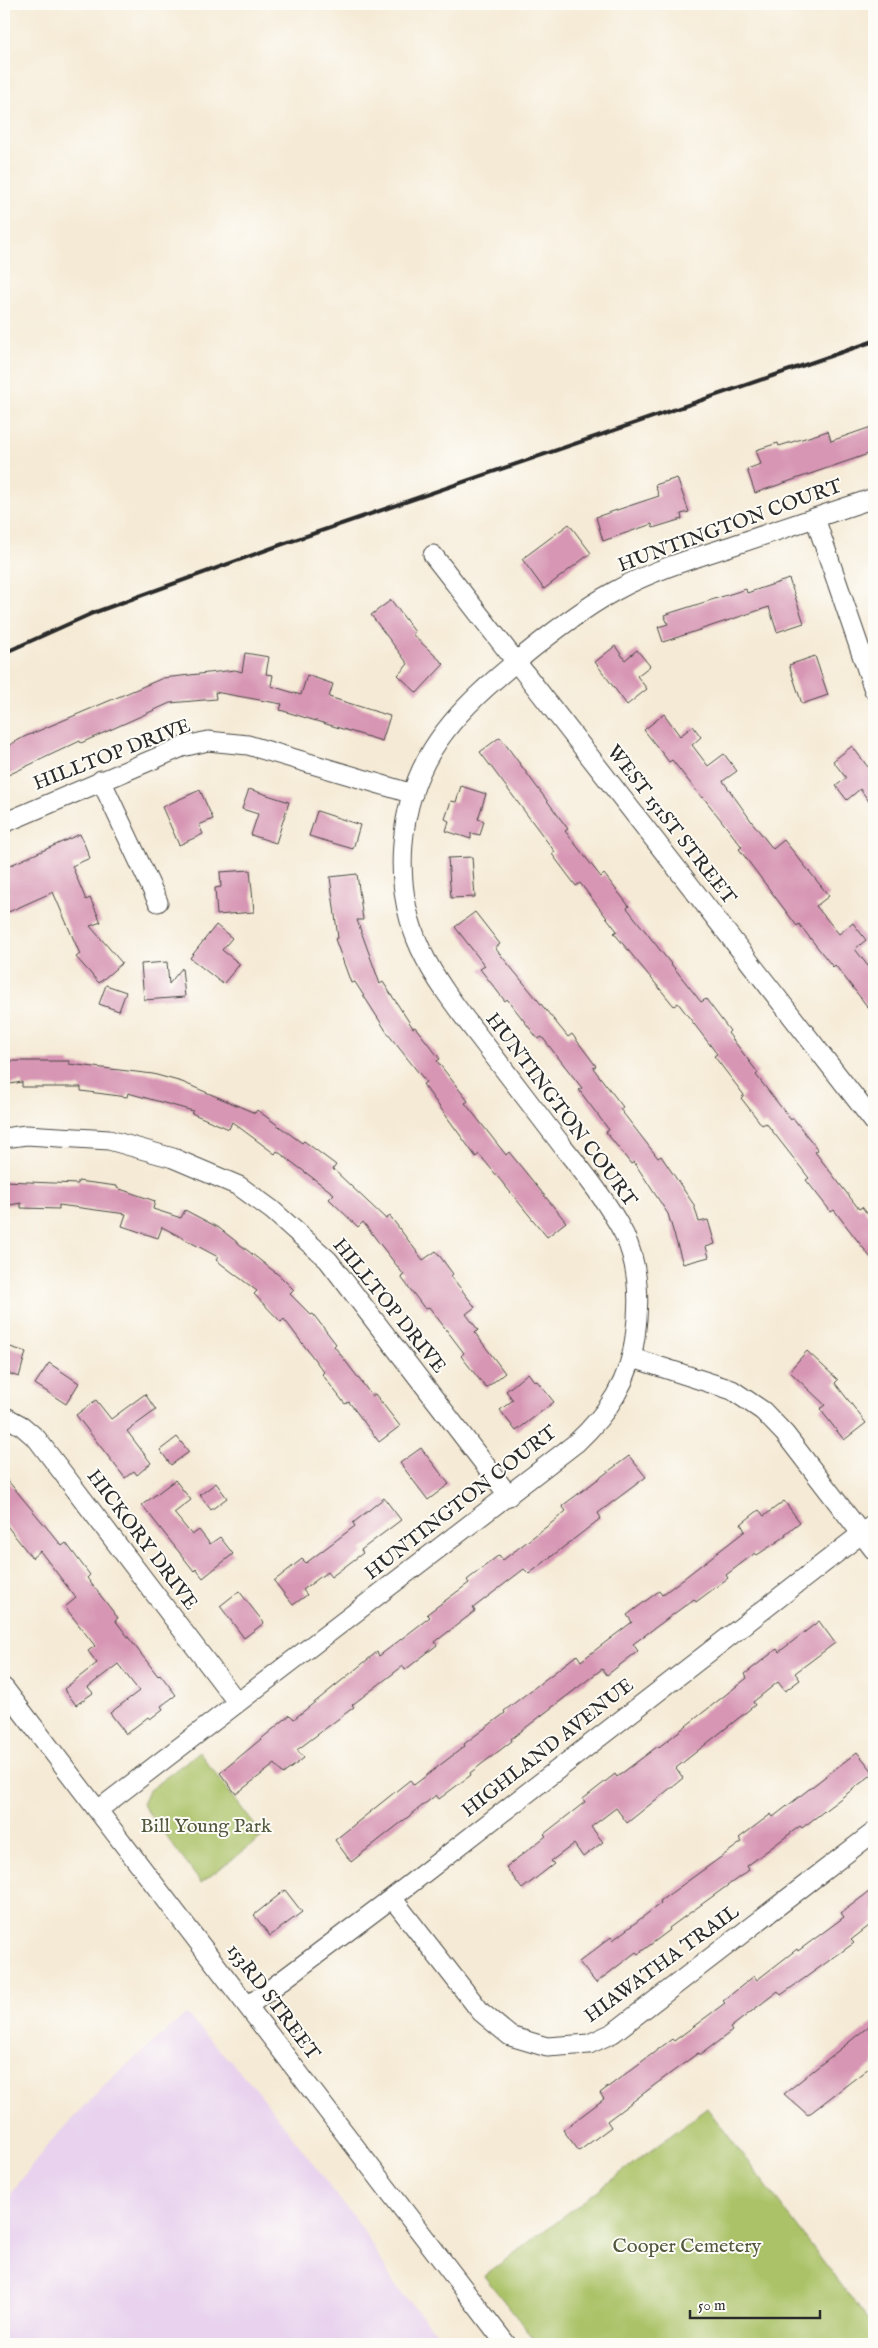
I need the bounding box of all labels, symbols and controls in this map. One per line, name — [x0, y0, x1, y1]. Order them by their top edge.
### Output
street label: HUNTINGTON COURT — [614, 474, 846, 578]
street label: HILLTOP DRIVE — [30, 713, 194, 797]
street label: WEST 151ST STREET — [601, 740, 741, 910]
street label: HUNTINGTON COURT — [480, 1008, 643, 1212]
street label: HILLTOP DRIVE — [327, 1233, 451, 1379]
street label: HUNTINGTON COURT — [360, 1420, 562, 1586]
street label: HICKORY DRIVE — [81, 1465, 203, 1615]
street label: HIGHLAND AVENUE — [457, 1673, 639, 1823]
park label: Bill Young Park — [140, 1814, 272, 1839]
street label: HIAWATHA TRAIL — [580, 1899, 745, 2029]
street label: 153RD STREET — [221, 1939, 325, 2066]
park label: Cooper Cemetery — [613, 2234, 762, 2259]
scale bar — [690, 2288, 820, 2320]
text: 50 m — [698, 2296, 726, 2315]

